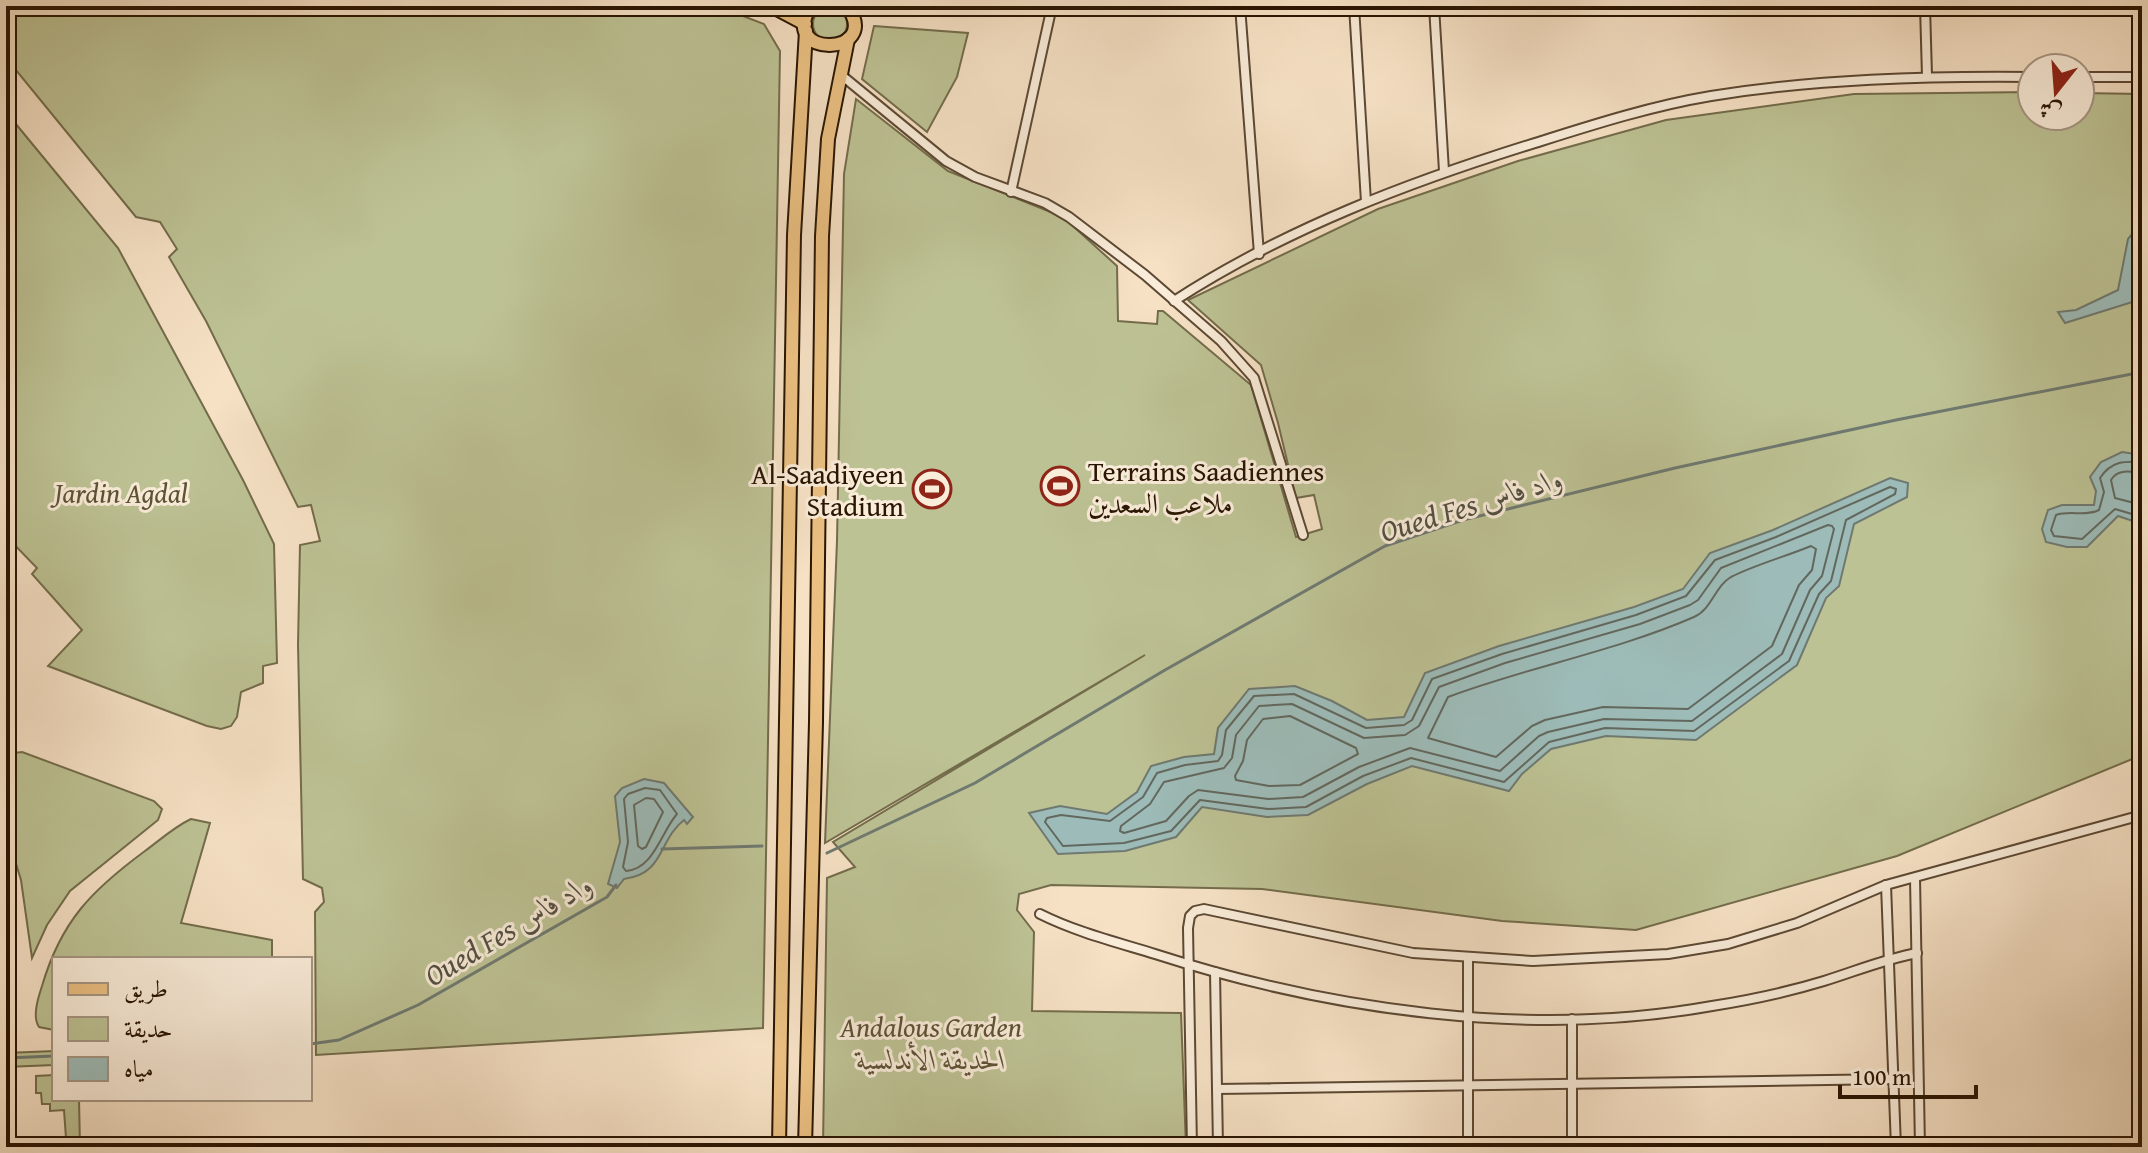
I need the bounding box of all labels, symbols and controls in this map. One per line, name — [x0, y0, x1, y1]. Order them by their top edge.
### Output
north arrow — [2016, 52, 2096, 132]
text: ش — [2035, 93, 2065, 130]
place label: Terrains Saadiennes ملاعب السعدين — [1088, 450, 1324, 523]
place label: Al-Saadiyeen Stadium — [751, 453, 904, 526]
water label: Oued Fes واد فاس — [1374, 455, 1568, 553]
sports icon: Terrains Saadiennes ملاعب السعدين — [1039, 465, 1081, 507]
sports icon: Al-Saadiyeen Stadium — [911, 468, 953, 510]
park label: Jardin Agdal — [50, 472, 188, 513]
water label: Oued Fes واد فاس — [416, 861, 600, 997]
legend — [52, 957, 312, 1101]
text: طريق — [124, 971, 168, 1006]
park label: Andalous Garden الحديقة الأندلسية — [839, 1006, 1022, 1079]
text: حديقة — [124, 1011, 173, 1046]
scale bar — [1840, 1049, 1976, 1099]
text: مياه — [124, 1051, 154, 1086]
text: 100 m — [1852, 1059, 1912, 1094]

